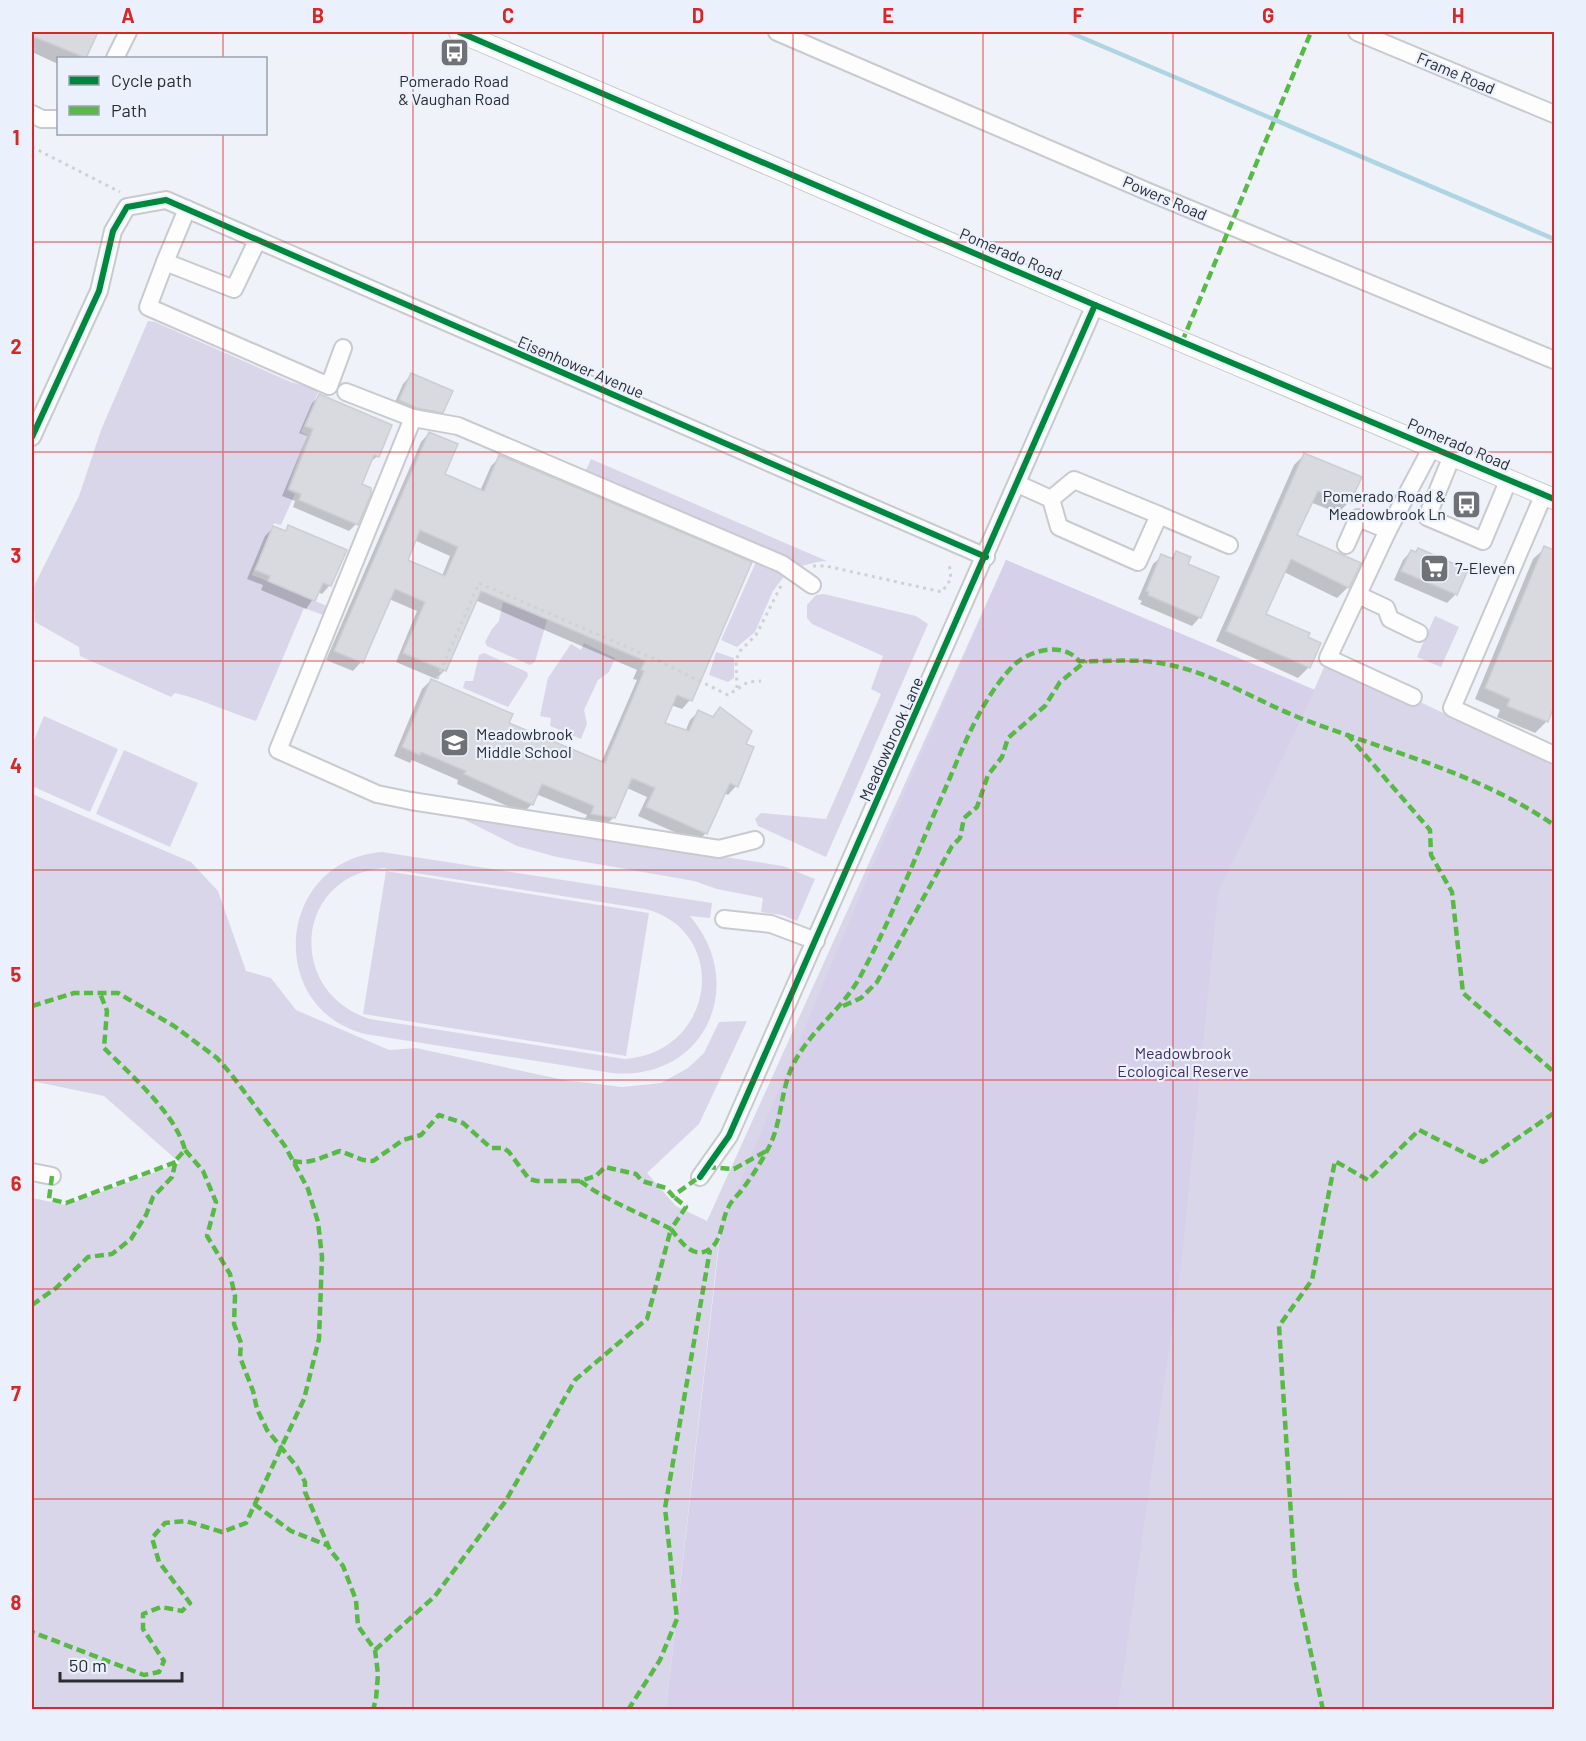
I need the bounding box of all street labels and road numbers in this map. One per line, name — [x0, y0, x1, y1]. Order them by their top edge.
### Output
street label: Frame Road — [1414, 48, 1498, 98]
street label: Powers Road — [1120, 171, 1210, 224]
street label: Pomerado Road — [957, 223, 1065, 284]
street label: Eisenhower Avenue — [515, 331, 647, 402]
street label: Pomerado Road — [1405, 413, 1513, 474]
street label: Meadowbrook Lane — [855, 674, 927, 804]

